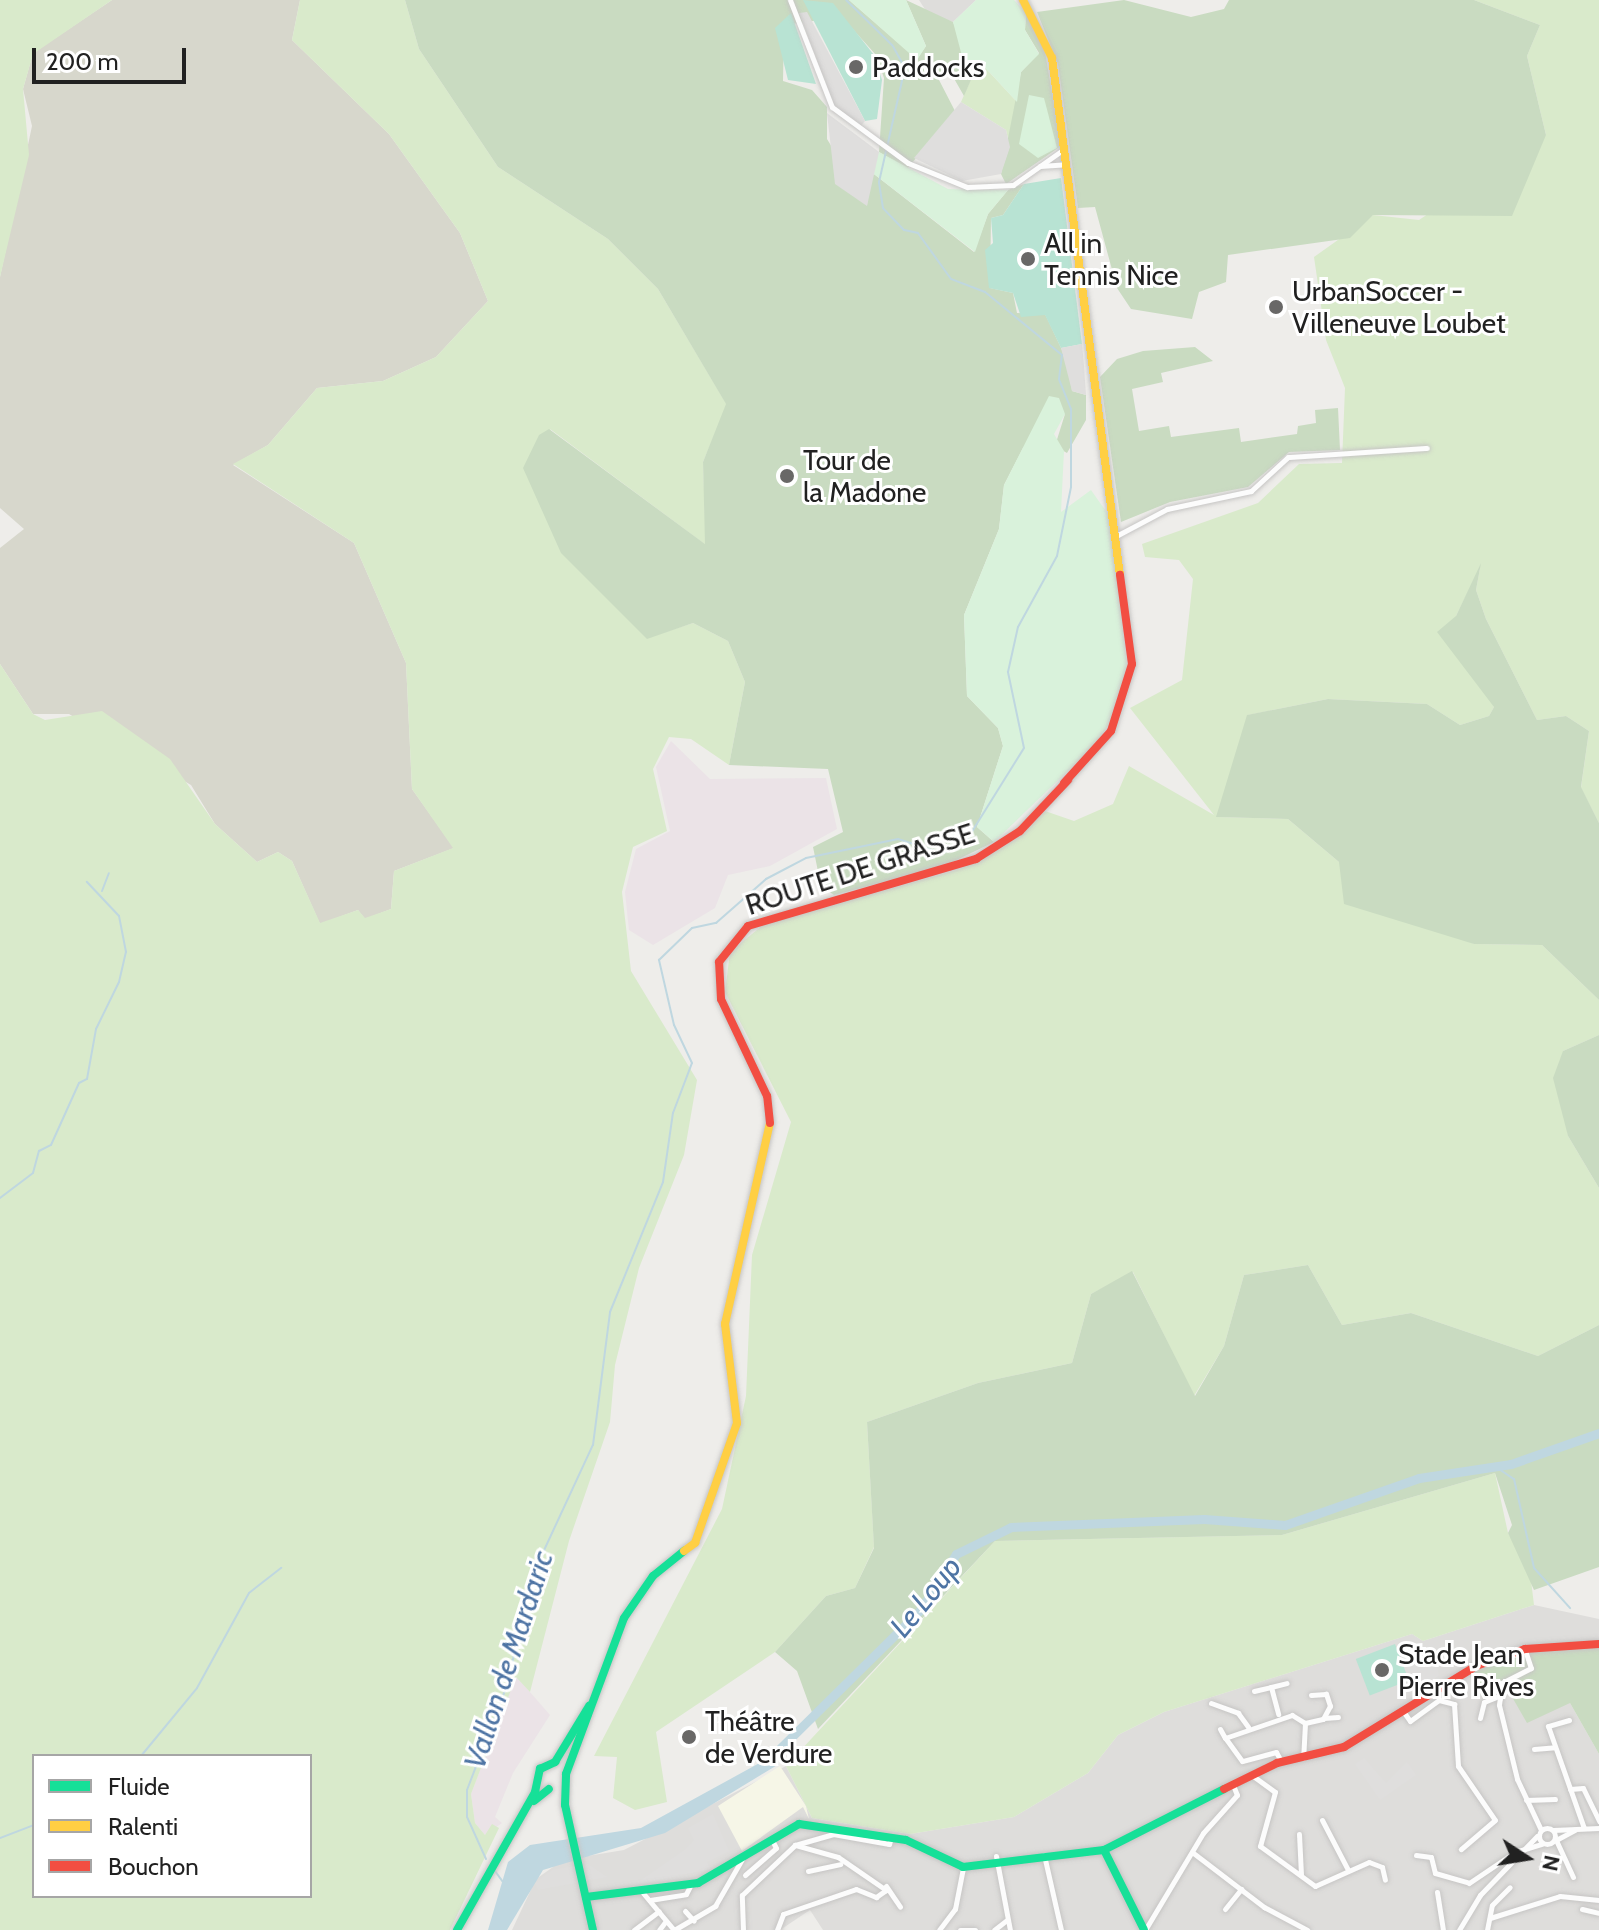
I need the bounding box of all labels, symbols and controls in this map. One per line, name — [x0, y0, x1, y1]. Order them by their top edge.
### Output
scale bar — [36, 32, 190, 82]
text: 200 m — [46, 47, 119, 76]
place label: Paddocks — [872, 50, 984, 84]
marker: Paddocks — [847, 58, 865, 76]
place label: All in Tennis Nice — [1044, 226, 1178, 292]
marker: All in Tennis Nice — [1019, 250, 1037, 268]
place label: UrbanSoccer - Villeneuve Loubet — [1292, 274, 1506, 340]
marker: UrbanSoccer - Villeneuve Loubet — [1267, 298, 1285, 316]
place label: Tour de la Madone — [803, 443, 926, 509]
marker: Tour de la Madone — [778, 467, 796, 485]
street label: ROUTE DE GRASSE — [741, 816, 979, 922]
water label: Vallon de Mardaric — [457, 1547, 561, 1773]
water label: Le Loup — [883, 1550, 969, 1644]
place label: Stade Jean Pierre Rives — [1398, 1637, 1534, 1703]
marker: Stade Jean Pierre Rives — [1373, 1661, 1391, 1679]
place label: Théâtre de Verdure — [705, 1704, 832, 1770]
marker: Théâtre de Verdure — [680, 1728, 698, 1746]
legend — [32, 1754, 312, 1898]
text: Fluide — [108, 1772, 170, 1801]
text: Ralenti — [108, 1812, 178, 1841]
north arrow — [1487, 1818, 1567, 1898]
text: Bouchon — [108, 1852, 199, 1881]
text: N — [1536, 1853, 1566, 1874]

